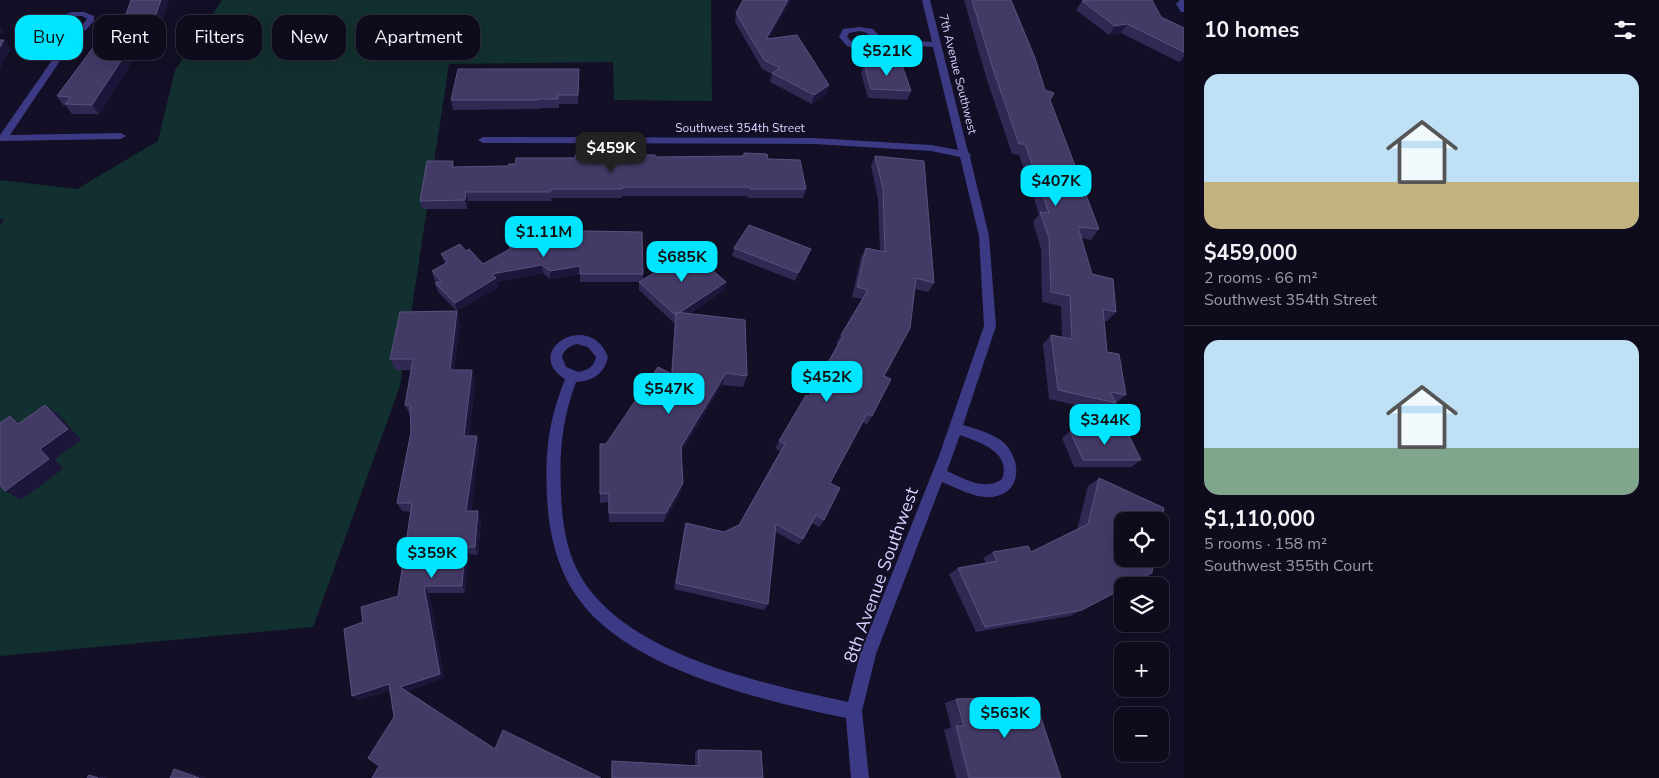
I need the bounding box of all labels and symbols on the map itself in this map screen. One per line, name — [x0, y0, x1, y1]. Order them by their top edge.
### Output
street label: 7th Avenue Southwest — [935, 12, 981, 137]
pin: $521K — [852, 34, 922, 77]
street label: Southwest 354th Street — [675, 120, 806, 136]
pin: $459K — [576, 132, 646, 174]
pin: $407K — [1021, 164, 1091, 207]
pin: $1.11M — [503, 216, 585, 258]
pin: $685K — [647, 240, 717, 283]
pin: $452K — [792, 360, 862, 403]
pin: $547K — [634, 372, 704, 415]
pin: $344K — [1070, 404, 1140, 446]
street label: 8th Avenue Southwest — [838, 483, 924, 666]
pin: $359K — [397, 536, 467, 579]
pin: $563K — [970, 696, 1040, 739]

